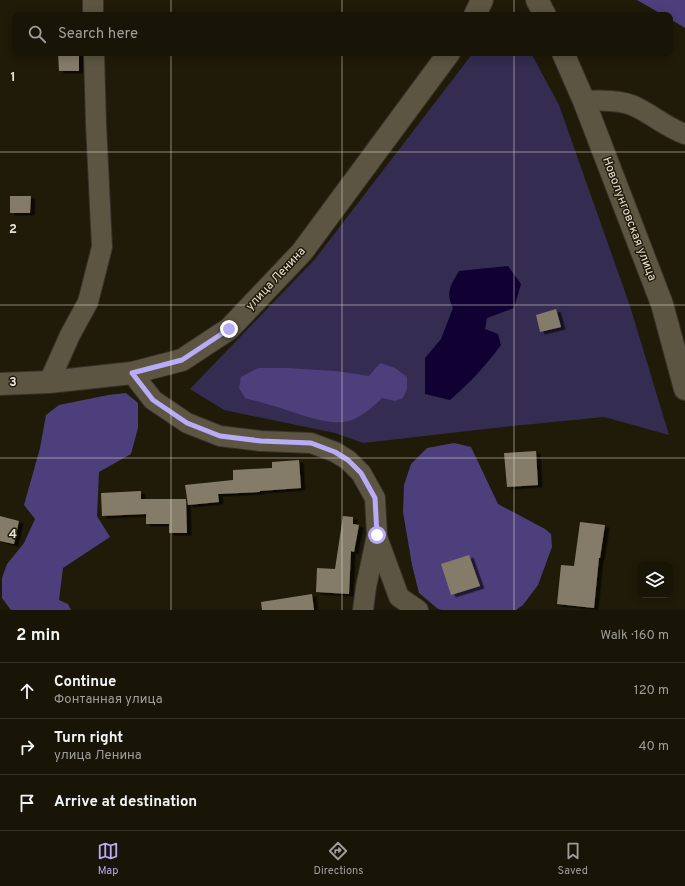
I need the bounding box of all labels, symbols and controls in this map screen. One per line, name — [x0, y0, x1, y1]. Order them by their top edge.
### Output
search box — [12, 12, 673, 56]
icon: search — [26, 23, 48, 45]
text: Search here — [58, 25, 138, 44]
text: 1 — [10, 70, 16, 86]
street label: Новолунговская улица — [598, 155, 660, 283]
text: 2 — [9, 222, 17, 238]
street label: улица Ленина — [243, 244, 309, 314]
route end — [220, 320, 238, 338]
text: 3 — [9, 375, 17, 391]
route start — [368, 526, 386, 544]
text: 4 — [9, 527, 17, 543]
map controls — [637, 562, 673, 598]
button: layers — [637, 562, 673, 598]
text: 2 min — [16, 625, 60, 647]
text: Walk · 160 m — [600, 628, 669, 644]
text: Continue — [54, 673, 116, 692]
icon: ahead — [16, 680, 38, 702]
text: 120 m — [634, 683, 669, 699]
text: Фонтанная улица — [54, 692, 163, 708]
text: Turn right — [54, 729, 123, 748]
icon: right — [16, 736, 38, 758]
text: 40 m — [639, 739, 669, 755]
text: улица Ленина — [54, 748, 142, 764]
icon: arrive — [16, 792, 38, 814]
text: Arrive at destination — [54, 793, 197, 812]
tab: Map — [97, 840, 119, 878]
tab: Directions — [313, 840, 363, 878]
tab: Saved — [558, 840, 588, 878]

